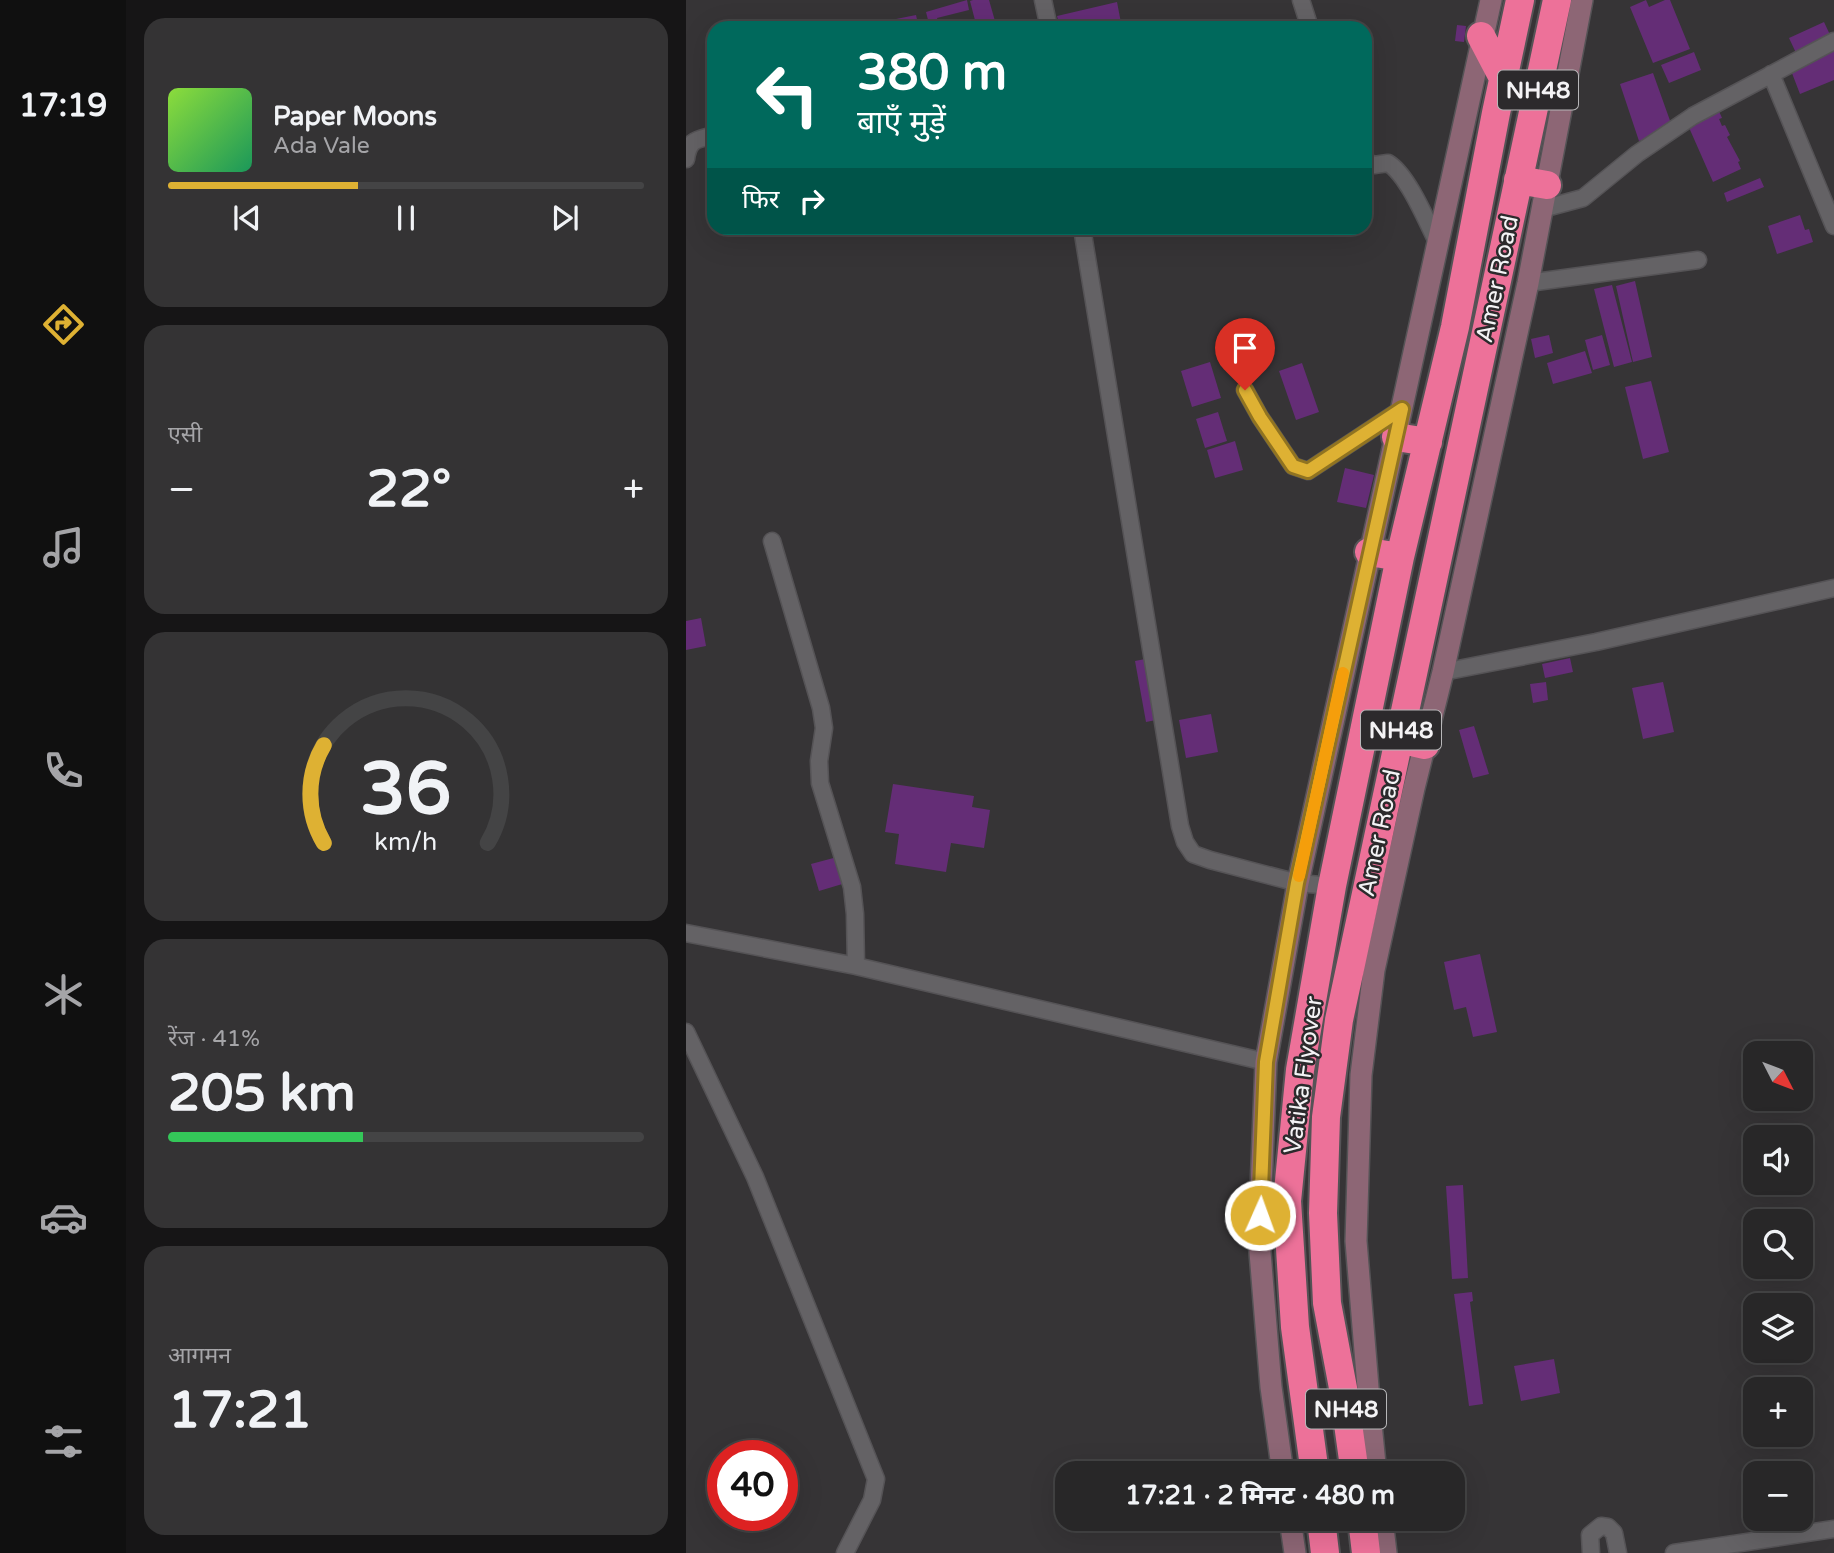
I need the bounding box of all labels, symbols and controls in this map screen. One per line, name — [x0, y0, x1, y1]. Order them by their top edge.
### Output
text: 380 m — [857, 44, 1007, 103]
icon: left — [742, 49, 833, 140]
road number: NH48 — [1498, 71, 1578, 110]
text: 17:19 — [19, 87, 107, 125]
text: Paper Moons — [273, 101, 437, 132]
text: बाएँ मुड़ें — [857, 104, 946, 142]
text: Ada Vale — [273, 132, 370, 160]
icon: right — [793, 182, 831, 220]
text: फिर — [742, 184, 779, 215]
icon: previous — [228, 199, 266, 237]
icon: pause — [387, 199, 425, 237]
icon: next — [546, 199, 584, 237]
street label: Amer Road — [1470, 213, 1525, 345]
icon: directions — [39, 300, 88, 349]
pin — [1215, 318, 1275, 390]
icon: arrive — [1226, 329, 1264, 367]
text: एसी — [168, 421, 202, 449]
text: 22° — [366, 458, 451, 521]
text: − — [168, 467, 195, 513]
text: + — [623, 467, 644, 513]
icon: music — [39, 523, 88, 572]
road number: NH48 — [1361, 710, 1441, 750]
icon: phone — [39, 746, 88, 795]
text: 36 — [360, 746, 452, 834]
street label: Amer Road — [1352, 767, 1407, 899]
text: km/h — [375, 826, 437, 856]
icon: climate — [39, 970, 88, 1019]
street label: Vatika Flyover — [1278, 993, 1329, 1156]
text: रेंज · 41% — [168, 1025, 260, 1053]
north arrow — [1743, 1041, 1813, 1111]
map controls — [1743, 1041, 1813, 1531]
text: 205 km — [168, 1062, 356, 1125]
button: sound — [1743, 1125, 1813, 1195]
position arrow — [1223, 1178, 1297, 1252]
icon: car — [39, 1193, 88, 1242]
button: search — [1743, 1209, 1813, 1279]
button: layers — [1743, 1293, 1813, 1363]
text: आगमन — [168, 1342, 231, 1370]
button: + — [1743, 1377, 1813, 1447]
text: 17:21 — [168, 1379, 312, 1442]
road number: NH48 — [1306, 1390, 1386, 1428]
icon: filters — [39, 1417, 88, 1466]
speed limit sign: 40 — [707, 1440, 798, 1531]
button: − — [1743, 1461, 1813, 1531]
text: 17:21 · 2 मिनट · 480 m — [1125, 1480, 1395, 1511]

